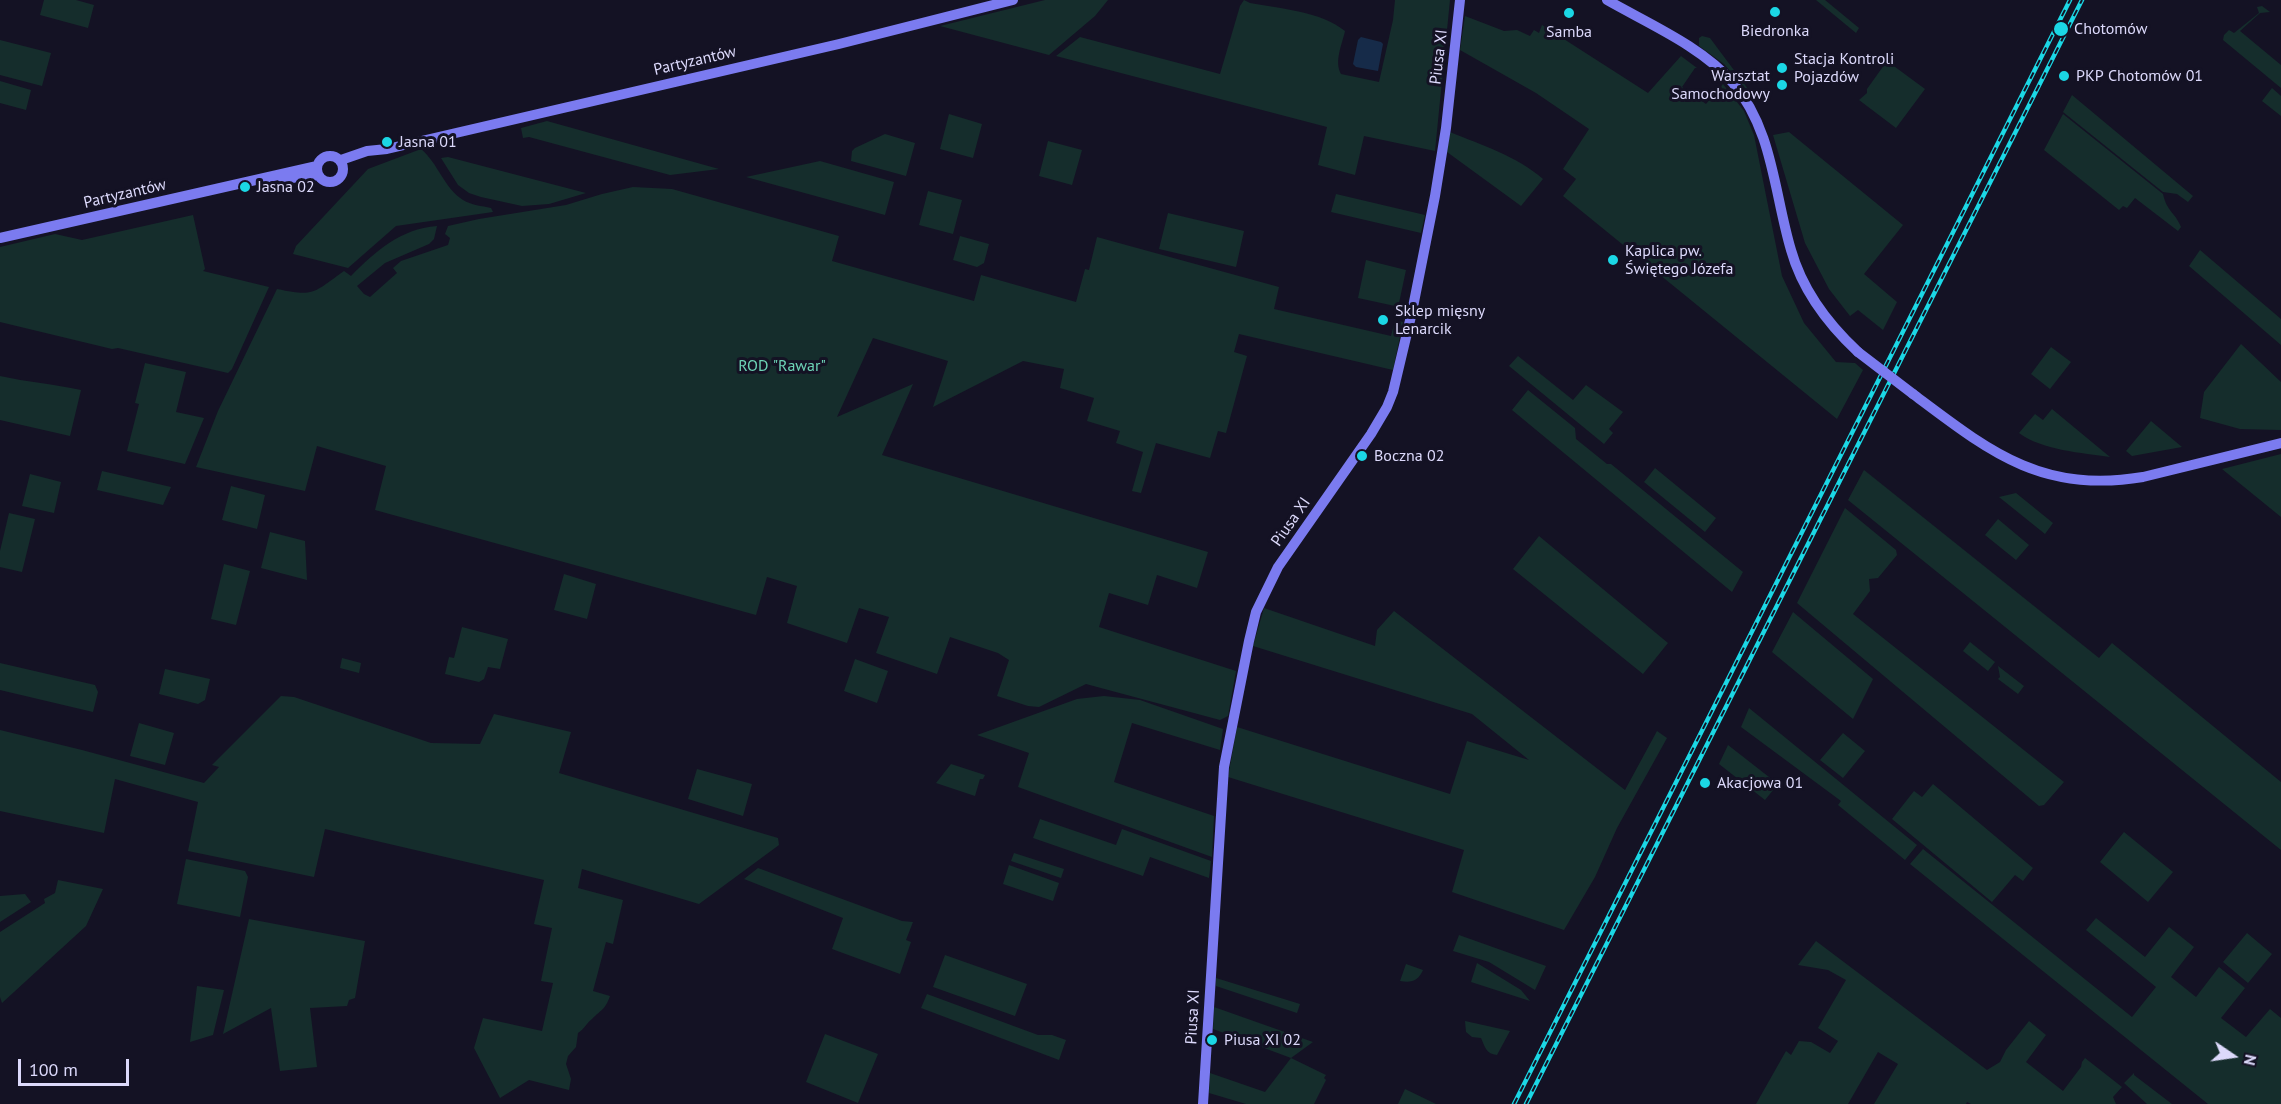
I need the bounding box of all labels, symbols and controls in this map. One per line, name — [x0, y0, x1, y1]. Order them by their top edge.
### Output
marker: Biedronka — [1768, 5, 1782, 19]
marker: Samba — [1562, 6, 1576, 20]
place label: Chotomów — [2074, 19, 2147, 39]
marker: Chotomów — [2052, 20, 2070, 38]
place label: Biedronka — [1741, 21, 1809, 41]
place label: Samba — [1546, 22, 1592, 42]
street label: Piusa XI — [1426, 28, 1452, 86]
street label: Partyzantów — [652, 42, 738, 80]
place label: Stacja Kontroli Pojazdów — [1794, 49, 1894, 87]
marker: Stacja Kontroli Pojazdów — [1775, 61, 1789, 75]
place label: Warsztat Samochodowy — [1671, 66, 1770, 104]
place label: PKP Chotomów 01 — [2076, 66, 2203, 86]
marker: PKP Chotomów 01 — [2057, 69, 2071, 83]
marker: Warsztat Samochodowy — [1775, 78, 1789, 92]
place label: Jasna 01 — [399, 132, 457, 152]
marker: Jasna 01 — [380, 135, 394, 149]
street label: Partyzantów — [82, 175, 168, 213]
place label: Jasna 02 — [257, 177, 315, 197]
marker: Jasna 02 — [238, 180, 252, 194]
place label: Kaplica pw. Świętego Józefa — [1625, 241, 1733, 279]
marker: Kaplica pw. Świętego Józefa — [1606, 253, 1620, 267]
place label: Sklep mięsny Lenarcik — [1395, 301, 1485, 339]
marker: Sklep mięsny Lenarcik — [1376, 313, 1390, 327]
park label: ROD "Rawar" — [738, 356, 826, 376]
place label: Boczna 02 — [1374, 446, 1444, 466]
marker: Boczna 02 — [1355, 449, 1369, 463]
street label: Piusa XI — [1267, 494, 1315, 550]
place label: Akacjowa 01 — [1717, 773, 1803, 793]
marker: Akacjowa 01 — [1698, 776, 1712, 790]
street label: Piusa XI — [1182, 989, 1204, 1045]
north arrow — [2203, 1026, 2263, 1086]
place label: Piusa XI 02 — [1224, 1030, 1301, 1050]
marker: Piusa XI 02 — [1205, 1033, 1219, 1047]
scale bar — [21, 1047, 132, 1085]
text: N — [2240, 1053, 2261, 1067]
text: 100 m — [29, 1058, 78, 1081]

